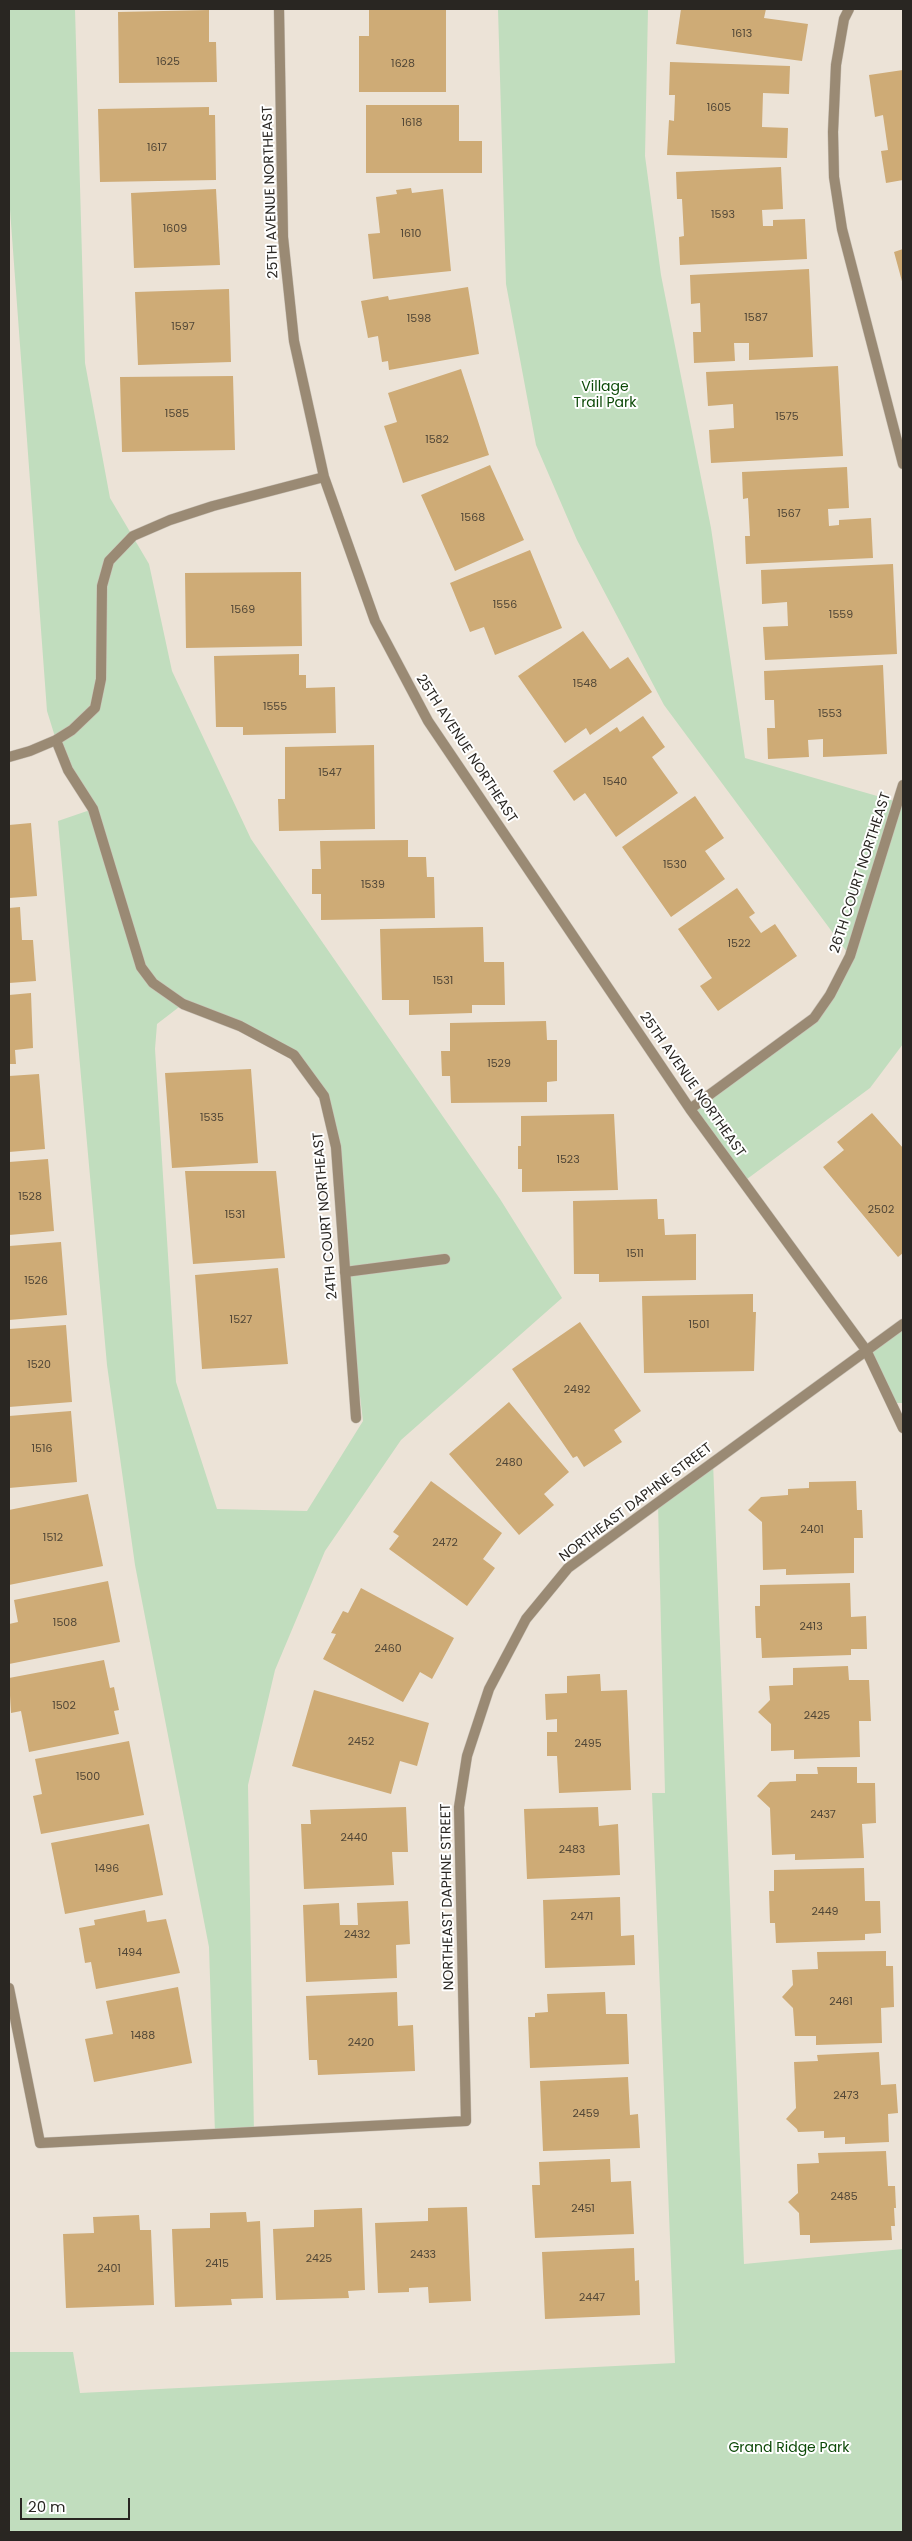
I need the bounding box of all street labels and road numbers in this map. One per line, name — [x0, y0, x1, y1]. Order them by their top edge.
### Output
street label: 25TH AVENUE NORTHEAST — [260, 105, 282, 279]
street label: 25TH AVENUE NORTHEAST — [412, 672, 520, 826]
street label: 26TH COURT NORTHEAST — [827, 790, 895, 956]
street label: 25TH AVENUE NORTHEAST — [635, 1009, 749, 1161]
street label: 24TH COURT NORTHEAST — [310, 1132, 342, 1300]
street label: NORTHEAST DAPHNE STREET — [556, 1440, 716, 1566]
street label: NORTHEAST DAPHNE STREET — [438, 1803, 458, 1991]

